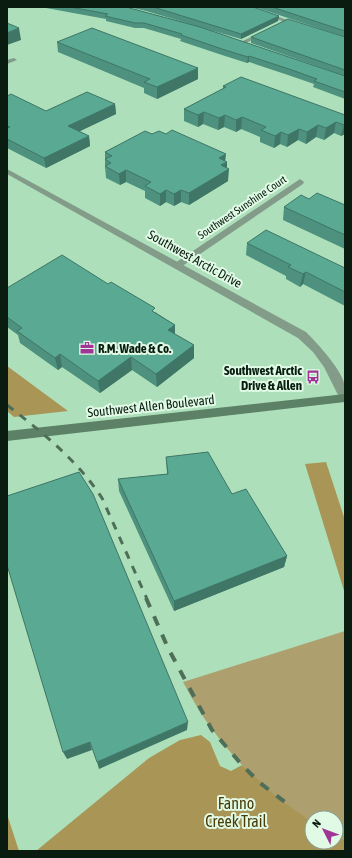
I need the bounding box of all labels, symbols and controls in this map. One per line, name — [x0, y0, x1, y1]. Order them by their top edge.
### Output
street label: Southwest Sunshine Court — [195, 173, 289, 241]
street label: Southwest Arctic Drive — [145, 227, 245, 291]
office icon: R.M. Wade & Co. — [79, 340, 95, 356]
place label: R.M. Wade & Co. — [98, 341, 172, 356]
place label: Southwest Arctic Drive & Allen — [224, 363, 302, 393]
bus stop icon: Southwest Arctic Drive & Allen — [305, 369, 321, 385]
street label: Southwest Allen Boulevard — [87, 392, 215, 420]
park label: Fanno Creek Trail — [205, 794, 267, 830]
north arrow — [304, 810, 344, 850]
text: N — [310, 817, 323, 830]

